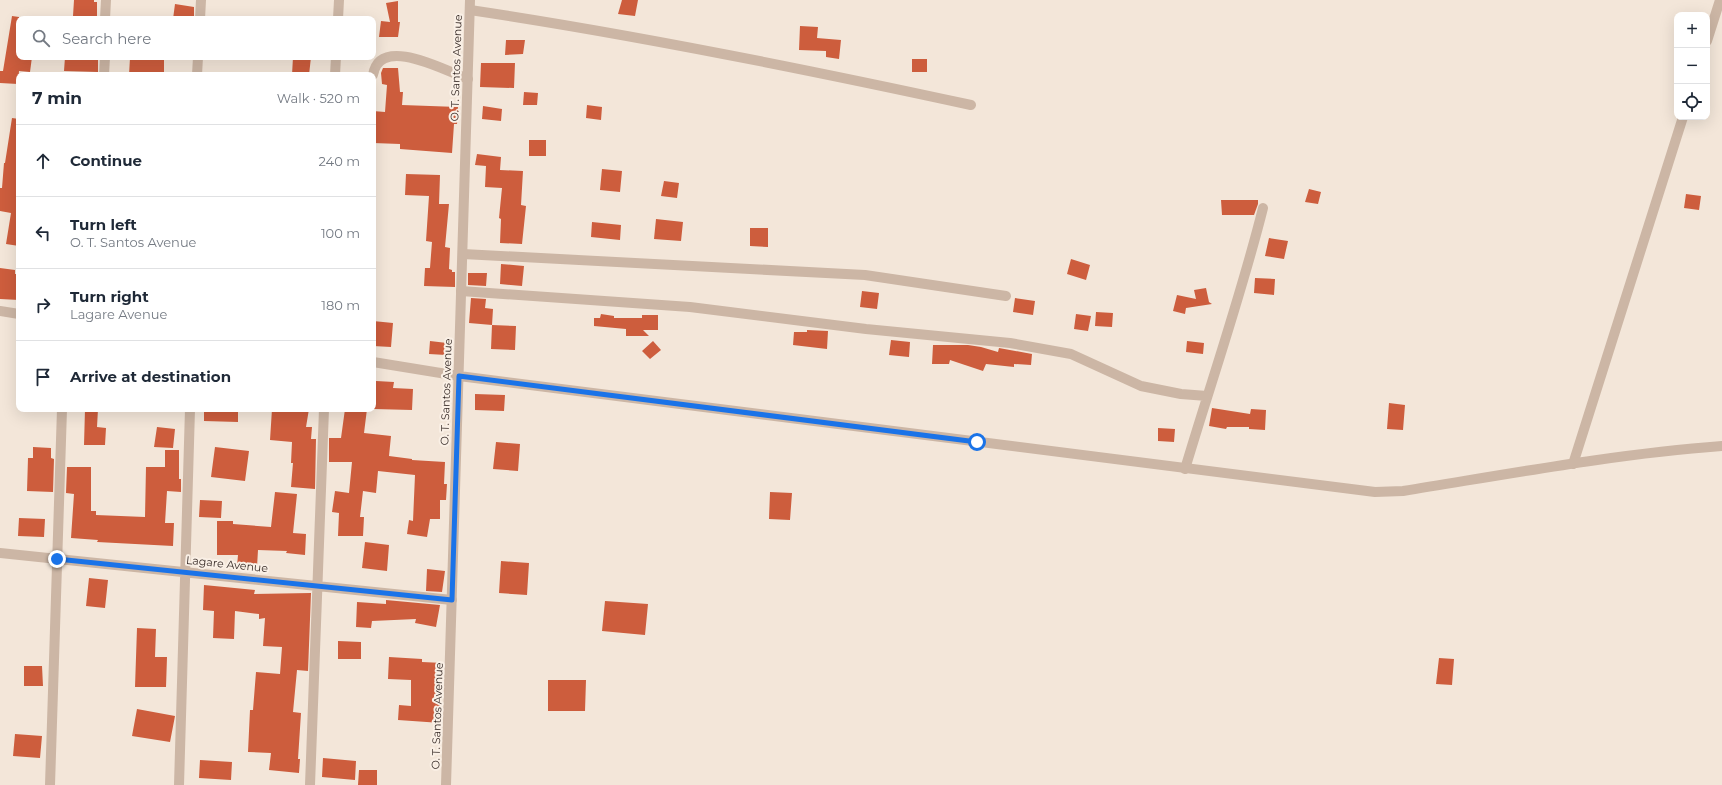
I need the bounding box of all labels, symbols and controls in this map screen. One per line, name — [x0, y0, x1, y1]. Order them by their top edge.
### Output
map controls — [1674, 12, 1710, 120]
button: + — [1674, 12, 1710, 48]
street label: O. T. Santos Avenue — [447, 14, 465, 122]
search box — [16, 16, 376, 60]
icon: search — [30, 27, 52, 49]
text: Search here — [62, 29, 151, 48]
button: − — [1674, 48, 1710, 84]
button: locate — [1674, 84, 1710, 120]
text: 7 min — [32, 88, 82, 108]
text: Walk · 520 m — [277, 90, 360, 106]
icon: ahead — [32, 150, 54, 172]
text: Continue — [70, 151, 142, 170]
text: 240 m — [319, 153, 360, 169]
text: Turn left — [70, 215, 137, 234]
icon: left — [32, 222, 54, 244]
text: 100 m — [321, 225, 360, 241]
text: O. T. Santos Avenue — [70, 234, 196, 250]
text: Turn right — [70, 287, 149, 306]
icon: right — [32, 294, 54, 316]
text: 180 m — [321, 297, 360, 313]
text: Lagare Avenue — [70, 306, 167, 322]
street label: O. T. Santos Avenue — [437, 338, 455, 446]
icon: arrive — [32, 366, 54, 388]
text: Arrive at destination — [70, 367, 231, 386]
route start — [968, 433, 986, 451]
route end — [48, 550, 66, 568]
street label: Lagare Avenue — [185, 553, 269, 575]
street label: O. T. Santos Avenue — [428, 662, 446, 770]

